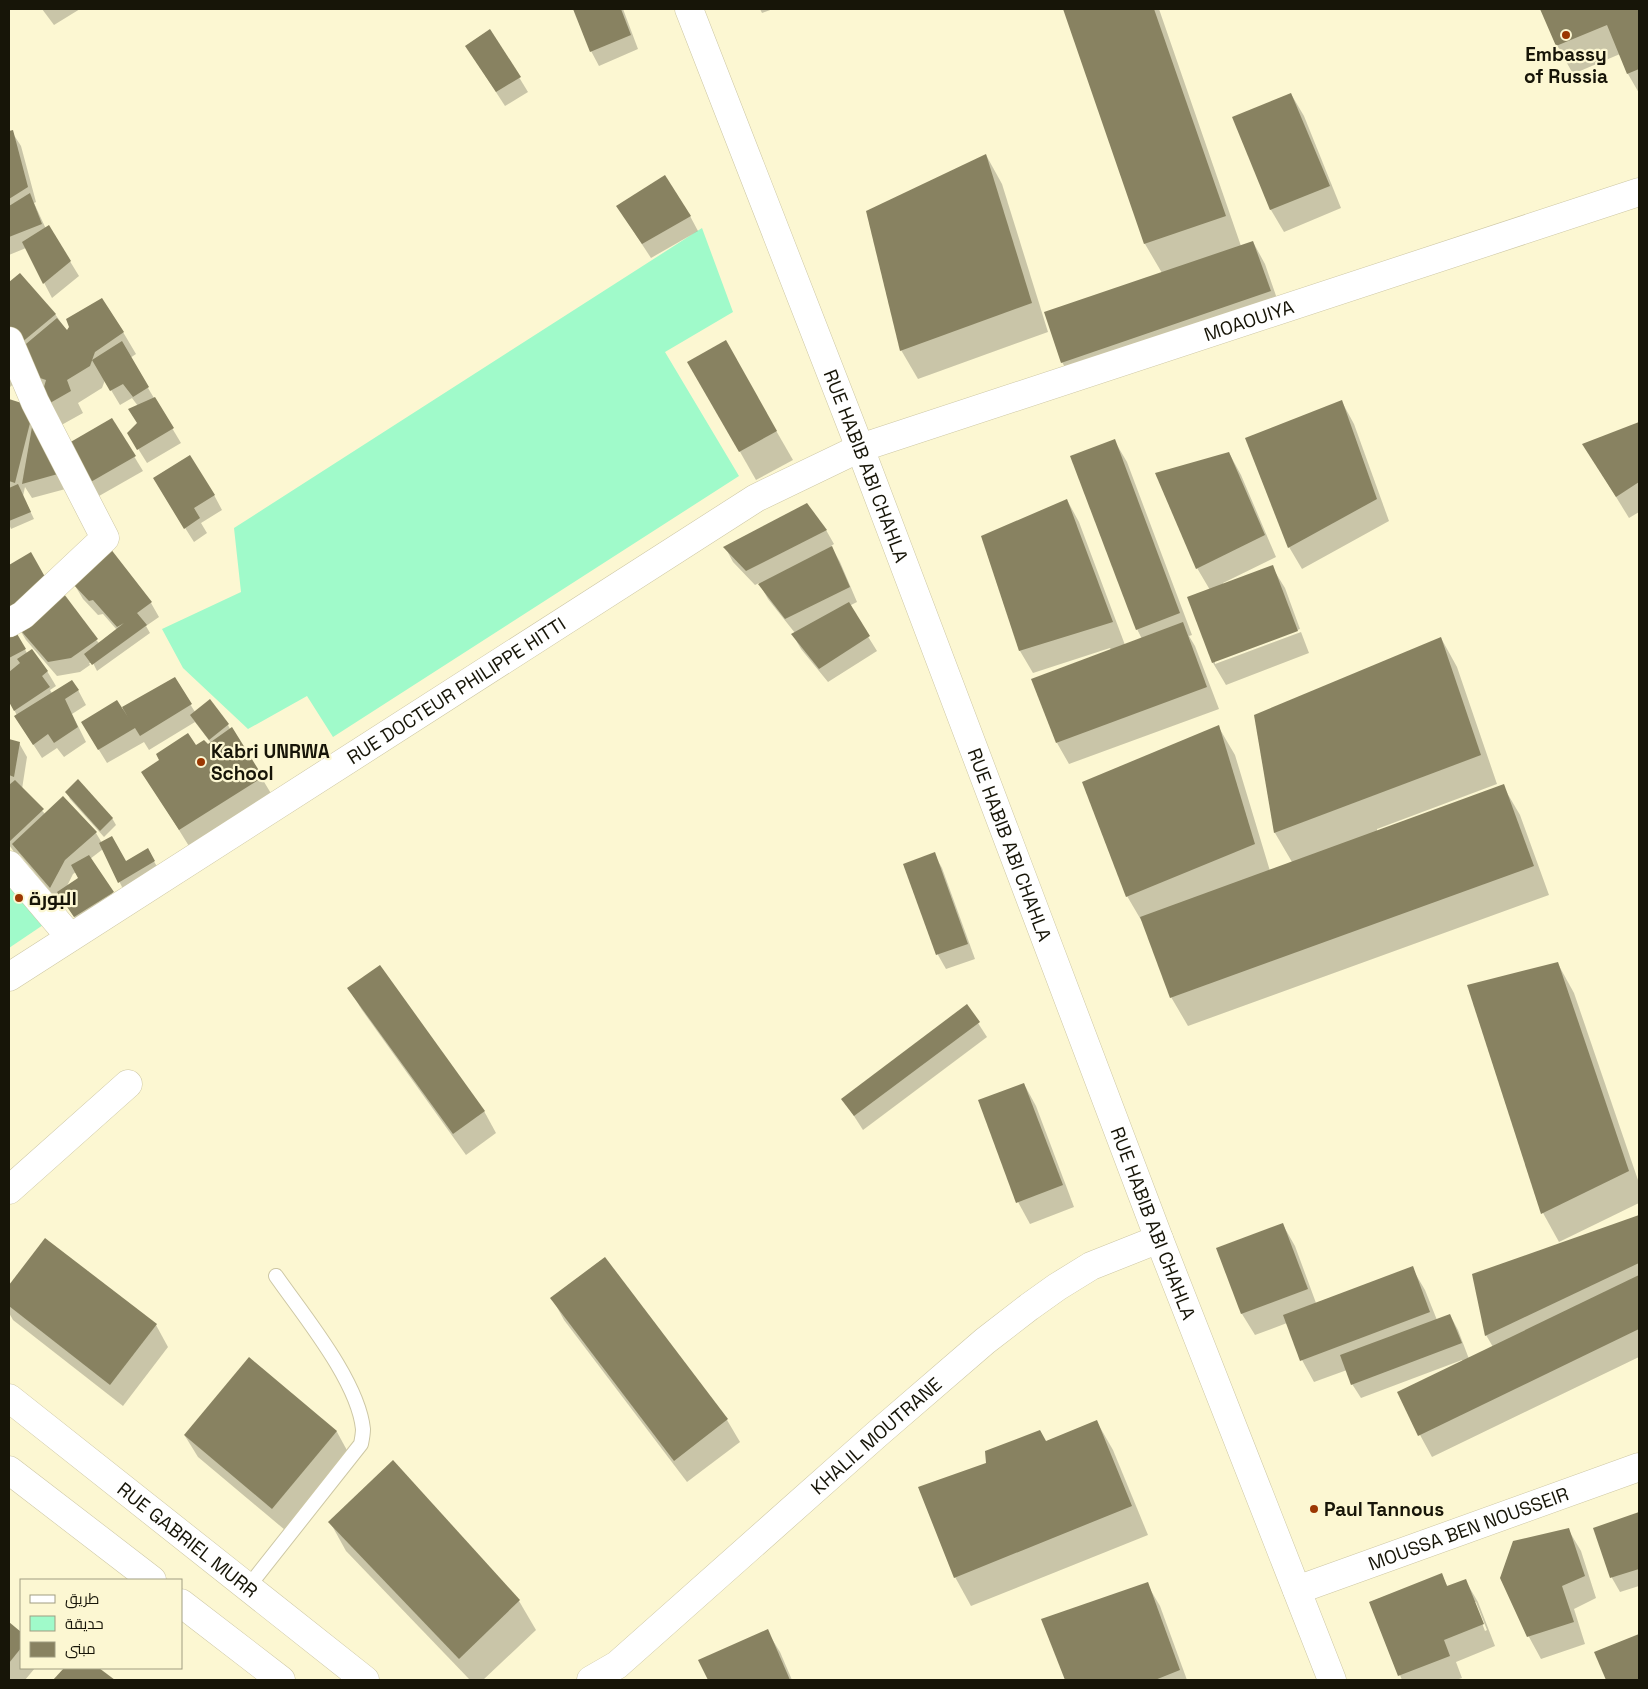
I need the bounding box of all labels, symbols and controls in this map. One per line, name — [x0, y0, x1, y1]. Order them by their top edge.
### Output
marker: Embassy of Russia — [1560, 29, 1572, 41]
place label: Embassy of Russia — [1524, 42, 1608, 89]
street label: MOAOUIYA — [1201, 294, 1297, 347]
street label: RUE HABIB ABI CHAHLA — [818, 366, 914, 566]
street label: RUE DOCTEUR PHILIPPE HITTI — [342, 611, 570, 770]
place label: Kabri UNRWA School — [211, 739, 330, 786]
street label: RUE HABIB ABI CHAHLA — [962, 745, 1057, 945]
marker: Kabri UNRWA School — [195, 756, 207, 768]
place label: البورة — [29, 886, 77, 911]
marker: البورة — [13, 892, 25, 904]
street label: RUE HABIB ABI CHAHLA — [1105, 1123, 1201, 1323]
street label: KHALIL MOUTRANE — [806, 1372, 947, 1500]
street label: RUE GABRIEL MURR — [112, 1477, 263, 1603]
street label: MOUSSA BEN NOUSSEIR — [1365, 1481, 1572, 1576]
place label: Paul Tannous — [1324, 1497, 1444, 1522]
marker: Paul Tannous — [1308, 1503, 1320, 1515]
legend — [20, 1579, 182, 1669]
text: طريق — [65, 1589, 99, 1609]
text: حديقة — [65, 1614, 104, 1633]
text: مبنى — [65, 1639, 96, 1659]

